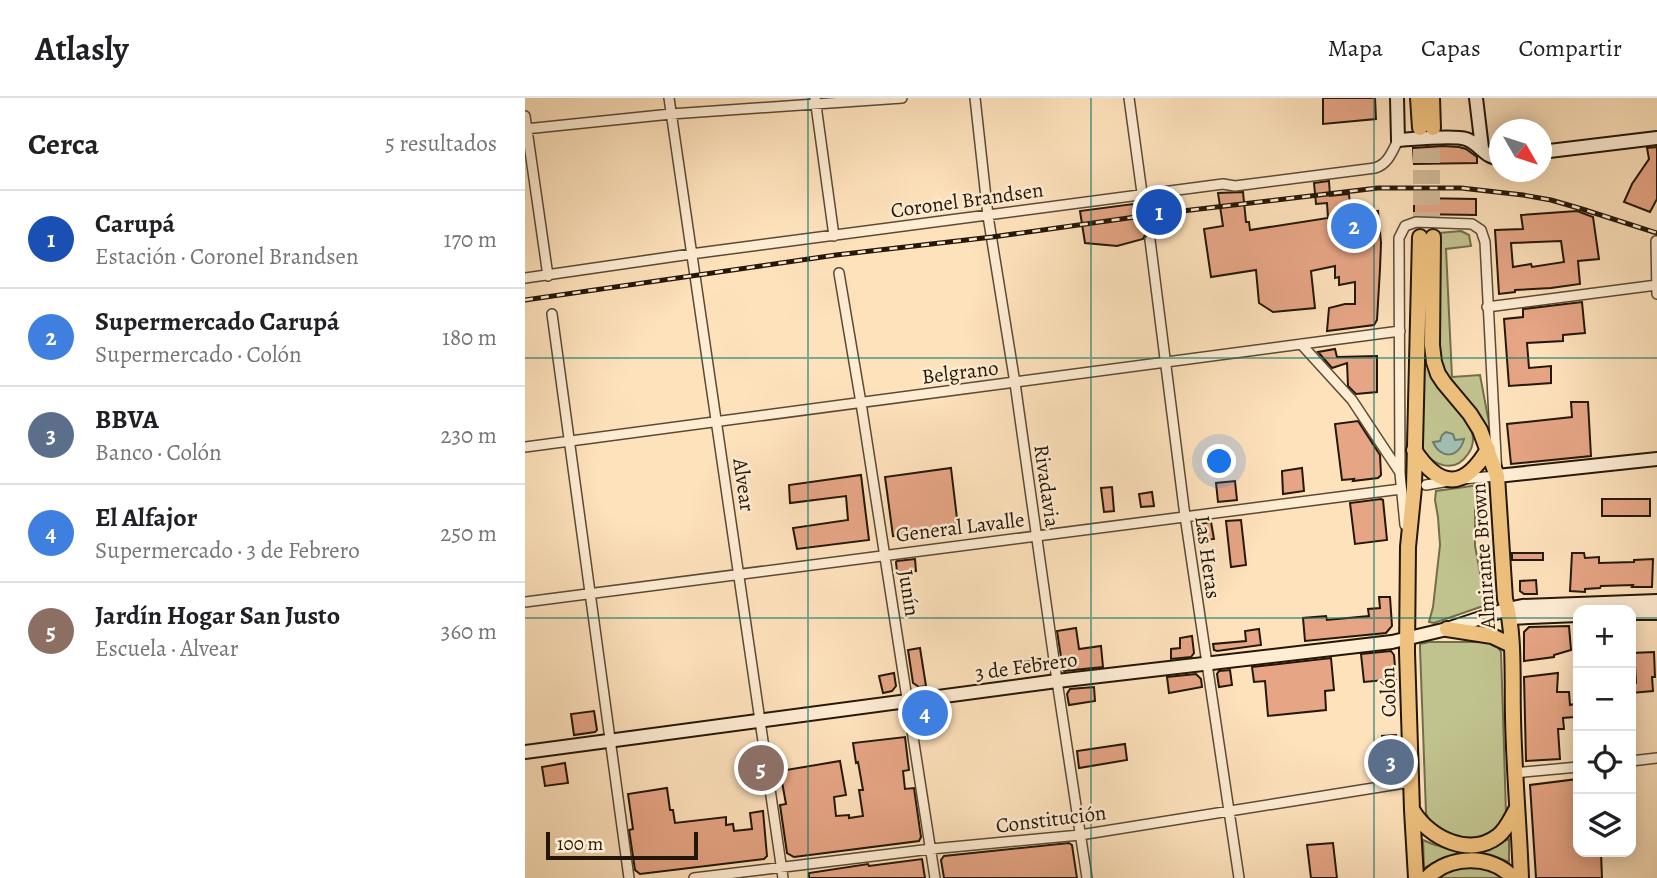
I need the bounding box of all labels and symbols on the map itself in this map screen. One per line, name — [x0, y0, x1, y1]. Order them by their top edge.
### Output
north arrow — [1489, 119, 1552, 182]
street label: Coronel Brandsen — [889, 175, 1045, 225]
pin: 1 — [1136, 186, 1182, 238]
pin: 2 — [1331, 200, 1377, 252]
street label: Belgrano — [920, 353, 1000, 391]
street label: Rivadavia — [1027, 443, 1067, 529]
your location — [1202, 444, 1236, 478]
street label: Alvear — [726, 456, 762, 513]
street label: Almirante Brown — [1464, 482, 1502, 631]
street label: General Lavalle — [894, 505, 1026, 549]
street label: Las Heras — [1188, 513, 1228, 601]
street label: Junín — [892, 568, 926, 618]
street label: 3 de Febrero — [973, 645, 1079, 687]
street label: Colón — [1373, 666, 1403, 718]
pin: 4 — [902, 687, 948, 739]
pin: 3 — [1368, 736, 1414, 788]
pin: 5 — [738, 742, 784, 794]
street label: Constitución — [994, 798, 1108, 840]
scale bar — [546, 829, 698, 861]

